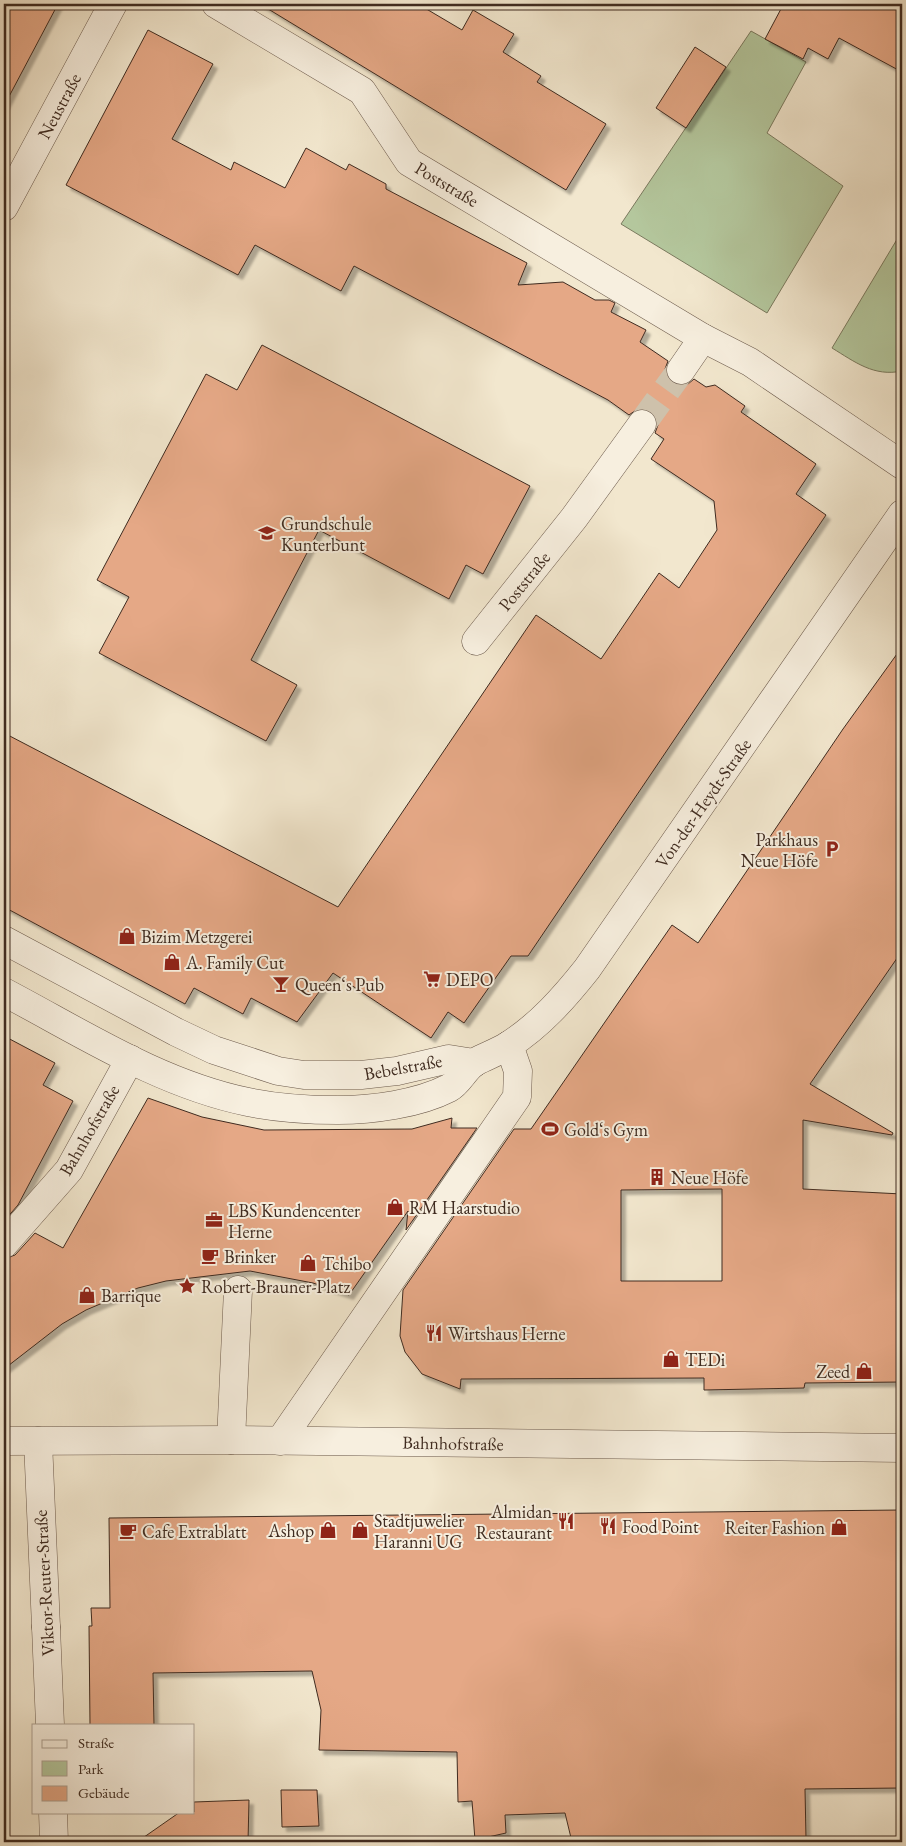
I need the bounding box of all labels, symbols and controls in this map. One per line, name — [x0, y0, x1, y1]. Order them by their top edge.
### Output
street label: Neustraße — [32, 69, 86, 143]
street label: Poststraße — [411, 156, 483, 212]
place label: Grundschule Kunterbunt — [281, 512, 371, 556]
school or university icon: Grundschule Kunterbunt — [257, 523, 277, 543]
street label: Poststraße — [493, 546, 555, 616]
street label: Von-der-Heydt-Straße — [650, 734, 756, 872]
place label: Parkhaus Neue Höfe — [741, 828, 818, 872]
parking icon: Parkhaus Neue Höfe — [822, 839, 842, 859]
place label: Bizim Metzgerei — [141, 925, 253, 948]
shop icon: Bizim Metzgerei — [117, 926, 137, 946]
place label: A. Family Cut — [185, 951, 285, 974]
shop icon: A. Family Cut — [162, 952, 182, 972]
place label: DEPO — [446, 968, 493, 991]
supermarket icon: DEPO — [422, 969, 442, 989]
place label: Queen‘s Pub — [295, 973, 384, 996]
bar icon: Queen‘s Pub — [271, 974, 291, 994]
street label: Bebelstraße — [362, 1049, 444, 1085]
street label: Bahnhofstraße — [54, 1080, 124, 1180]
place label: Gold‘s Gym — [564, 1118, 648, 1141]
sports icon: Gold‘s Gym — [540, 1119, 560, 1139]
place label: Neue Höfe — [671, 1166, 748, 1189]
building icon: Neue Höfe — [647, 1167, 667, 1187]
place label: RM Haarstudio — [409, 1196, 520, 1219]
shop icon: RM Haarstudio — [385, 1197, 405, 1217]
place label: LBS Kundencenter Herne — [228, 1199, 360, 1243]
office icon: LBS Kundencenter Herne — [204, 1210, 224, 1230]
place label: Brinker — [224, 1245, 276, 1268]
cafe icon: Brinker — [200, 1246, 220, 1266]
place label: Tchibo — [322, 1252, 371, 1275]
shop icon: Tchibo — [298, 1253, 318, 1273]
place label: Robert-Brauner-Platz — [201, 1275, 350, 1298]
place icon: Robert-Brauner-Platz — [177, 1276, 197, 1296]
place label: Barrique — [101, 1284, 161, 1307]
shop icon: Barrique — [77, 1285, 97, 1305]
place label: Wirtshaus Herne — [448, 1322, 566, 1345]
restaurant icon: Wirtshaus Herne — [424, 1323, 444, 1343]
place label: TEDi — [685, 1348, 726, 1371]
shop icon: TEDi — [661, 1349, 681, 1369]
place label: Zeed — [816, 1360, 851, 1383]
shop icon: Zeed — [854, 1361, 874, 1381]
street label: Bahnhofstraße — [402, 1431, 504, 1455]
place label: Almidan Restaurant — [476, 1500, 552, 1544]
street label: Viktor-Reuter-Straße — [29, 1509, 59, 1657]
place label: Stadtjuwelier Haranni UG — [374, 1509, 464, 1553]
restaurant icon: Almidan Restaurant — [556, 1511, 576, 1531]
place label: Food Point — [622, 1515, 699, 1538]
restaurant icon: Food Point — [598, 1516, 618, 1536]
place label: Reiter Fashion — [725, 1516, 825, 1539]
shop icon: Reiter Fashion — [829, 1517, 849, 1537]
place label: Ashop — [267, 1519, 314, 1542]
place label: Cafe Extrablatt — [142, 1520, 247, 1543]
shop icon: Ashop — [318, 1520, 338, 1540]
shop icon: Stadtjuwelier Haranni UG — [350, 1520, 370, 1540]
cafe icon: Cafe Extrablatt — [118, 1521, 138, 1541]
legend — [32, 1724, 195, 1814]
text: Straße — [78, 1733, 114, 1752]
text: Park — [78, 1759, 105, 1778]
text: Gebäude — [78, 1783, 130, 1802]

